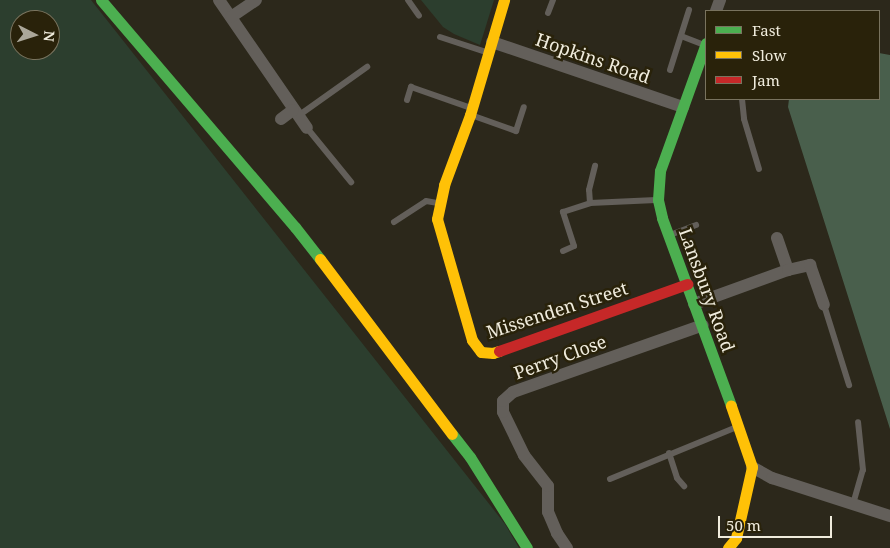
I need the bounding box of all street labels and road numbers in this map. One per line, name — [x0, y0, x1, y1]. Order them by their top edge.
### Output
street label: Hopkins Road — [533, 28, 653, 88]
street label: Lansbury Road — [675, 225, 739, 355]
street label: Missenden Street — [484, 277, 630, 343]
street label: Perry Close — [511, 330, 609, 384]

